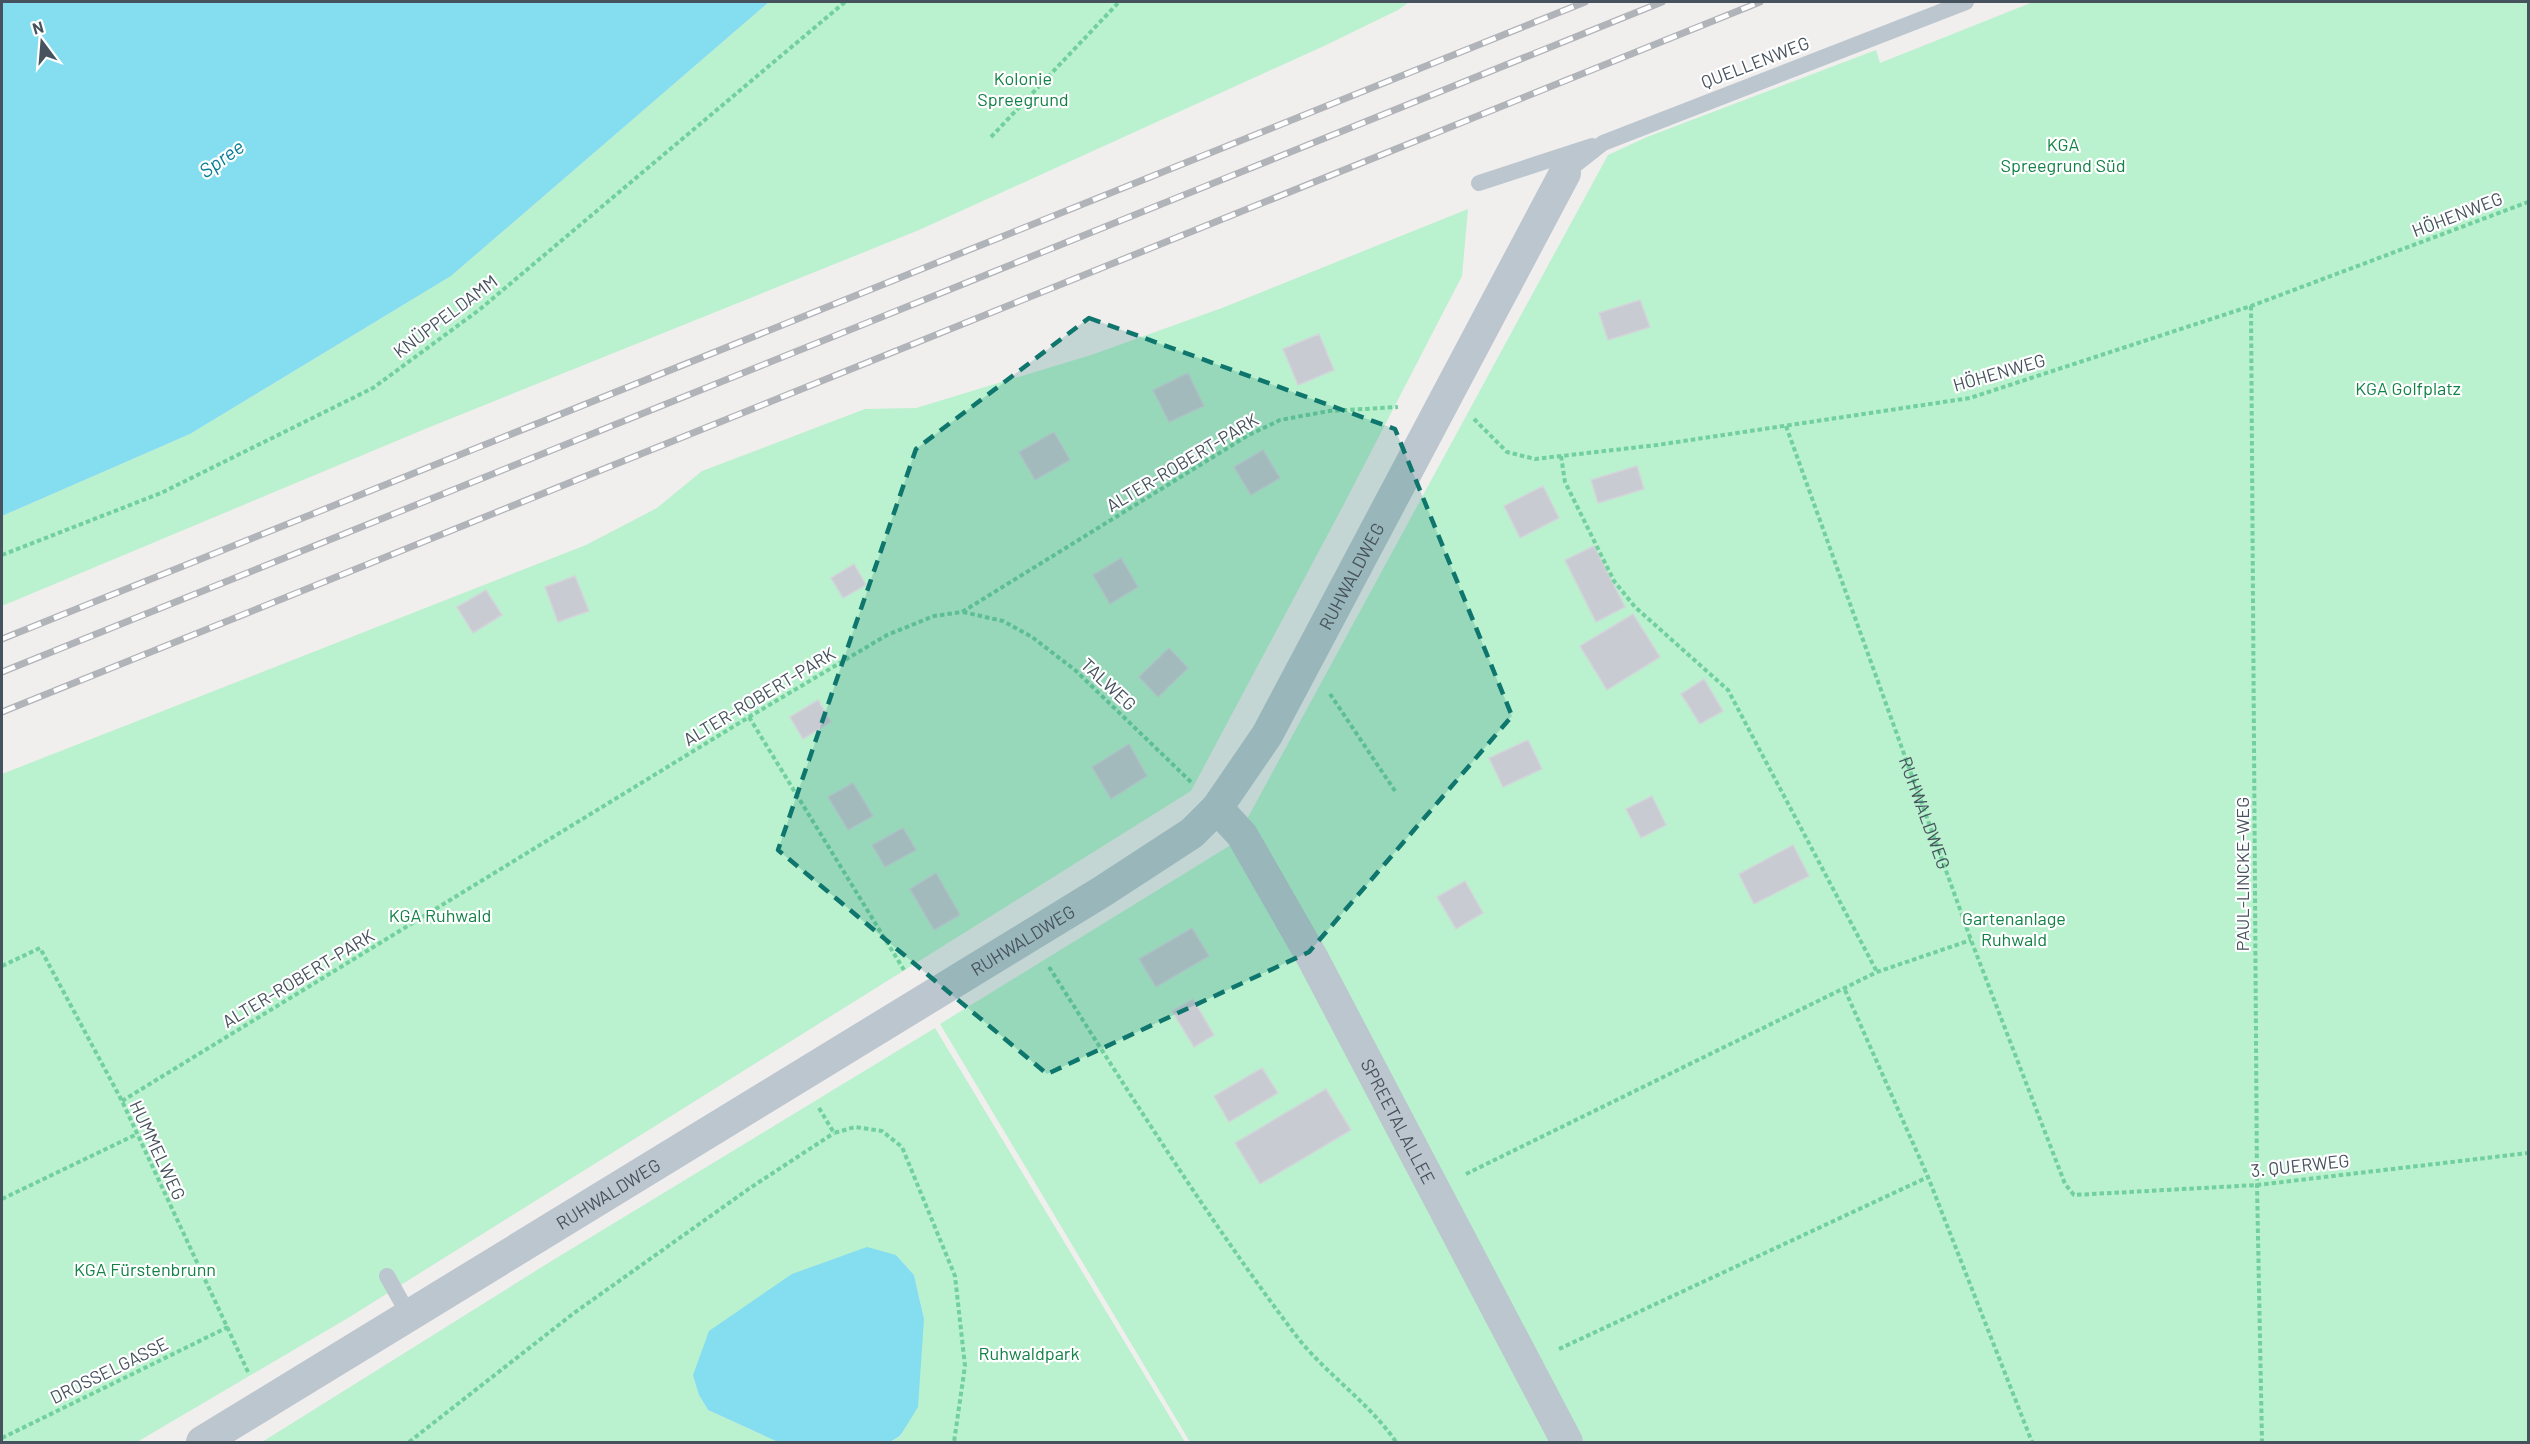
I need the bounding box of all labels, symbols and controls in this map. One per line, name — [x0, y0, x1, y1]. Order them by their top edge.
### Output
north arrow — [12, 12, 72, 72]
text: N — [30, 17, 45, 38]
street label: QUELLENWEG — [1698, 31, 1812, 93]
park label: Kolonie Spreegrund — [977, 67, 1069, 110]
park label: KGA Spreegrund Süd — [2001, 133, 2125, 176]
water label: Spree — [194, 134, 248, 182]
street label: HÖHENWEG — [2409, 187, 2505, 241]
street label: KNÜPPELDAMM — [389, 270, 501, 362]
street label: HÖHENWEG — [1950, 348, 2048, 396]
park label: KGA Golfplatz — [2355, 377, 2461, 399]
street label: ALTER-ROBERT-PARK — [1102, 408, 1262, 516]
street label: RUHWALDWEG — [1314, 519, 1389, 633]
street label: ALTER-ROBERT-PARK — [679, 642, 839, 750]
street label: TALWEG — [1077, 653, 1141, 715]
street label: RUHWALDWEG — [1895, 753, 1956, 872]
street label: PAUL-LINCKE-WEG — [2231, 797, 2253, 951]
street label: RUHWALDWEG — [967, 900, 1079, 980]
park label: KGA Ruhwald — [389, 904, 491, 926]
park label: Gartenanlage Ruhwald — [1962, 907, 2066, 950]
street label: ALTER-ROBERT-PARK — [218, 924, 378, 1032]
street label: SPREETALALLEE — [1356, 1055, 1440, 1188]
street label: HUMMELWEG — [125, 1097, 191, 1203]
street label: 3. QUERWEG — [2250, 1149, 2350, 1181]
street label: RUHWALDWEG — [552, 1153, 664, 1234]
park label: KGA Fürstenbrunn — [74, 1258, 216, 1280]
street label: DROSSELGASSE — [46, 1332, 172, 1408]
park label: Ruhwaldpark — [979, 1342, 1079, 1364]

